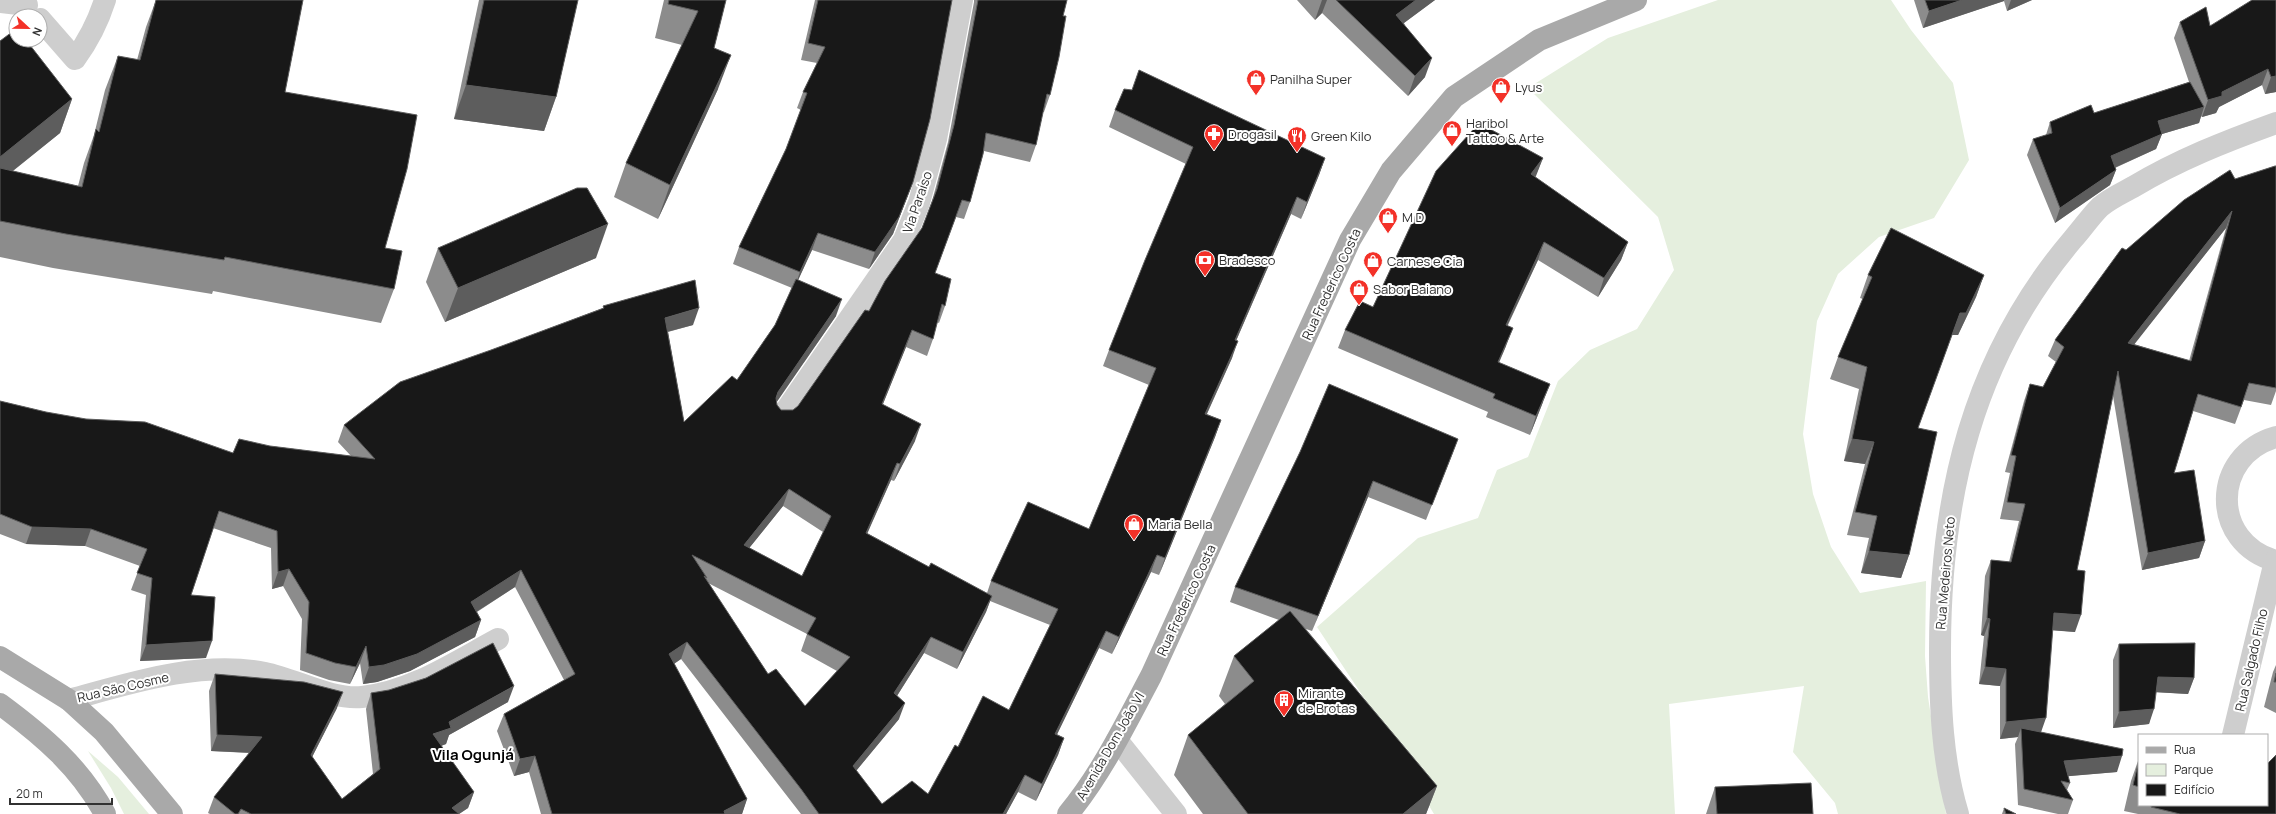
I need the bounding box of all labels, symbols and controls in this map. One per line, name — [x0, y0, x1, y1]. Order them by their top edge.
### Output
north arrow — [8, 8, 48, 48]
text: N — [29, 25, 46, 38]
shop icon: Panilha Super — [1245, 68, 1267, 96]
place label: Panilha Super — [1270, 70, 1352, 88]
shop icon: Lyus — [1490, 76, 1512, 104]
place label: Lyus — [1515, 78, 1543, 96]
place label: Haribol Tattoo & Arte — [1466, 114, 1545, 147]
shop icon: Haribol Tattoo & Arte — [1441, 119, 1463, 147]
pharmacy icon: Drogasil — [1203, 123, 1225, 151]
place label: Drogasil — [1228, 125, 1277, 143]
restaurant icon: Green Kilo — [1286, 125, 1308, 153]
place label: Green Kilo — [1311, 127, 1372, 145]
street label: Via Paraíso — [898, 168, 936, 235]
shop icon: M D — [1377, 206, 1399, 234]
place label: M D — [1402, 208, 1425, 226]
street label: Rua Frederico Costa — [1297, 225, 1365, 343]
bank icon: Bradesco — [1194, 249, 1216, 277]
shop icon: Carnes e Cia — [1362, 250, 1384, 278]
place label: Bradesco — [1219, 251, 1276, 269]
place label: Carnes e Cia — [1387, 252, 1463, 270]
shop icon: Sabor Baiano — [1348, 278, 1370, 306]
place label: Sabor Baiano — [1373, 280, 1452, 298]
shop icon: Maria Bella — [1123, 513, 1145, 541]
place label: Maria Bella — [1148, 515, 1213, 533]
street label: Rua Medeiros Neto — [1931, 515, 1959, 630]
street label: Rua Frederico Costa — [1152, 541, 1220, 659]
street label: Rua Salgado Filho — [2230, 607, 2272, 713]
street label: Rua São Cosme — [75, 668, 171, 706]
place label: Mirante de Brotas — [1298, 684, 1356, 717]
street label: Avenida Dom João VI — [1072, 689, 1148, 803]
building icon: Mirante de Brotas — [1273, 689, 1295, 717]
legend — [2138, 734, 2268, 806]
text: Rua — [2174, 741, 2195, 758]
district label: Vila Ogunjá — [432, 744, 514, 765]
text: Parque — [2174, 761, 2213, 778]
scale bar — [10, 780, 112, 806]
text: Edifício — [2174, 781, 2214, 798]
text: 20 m — [16, 785, 43, 802]

